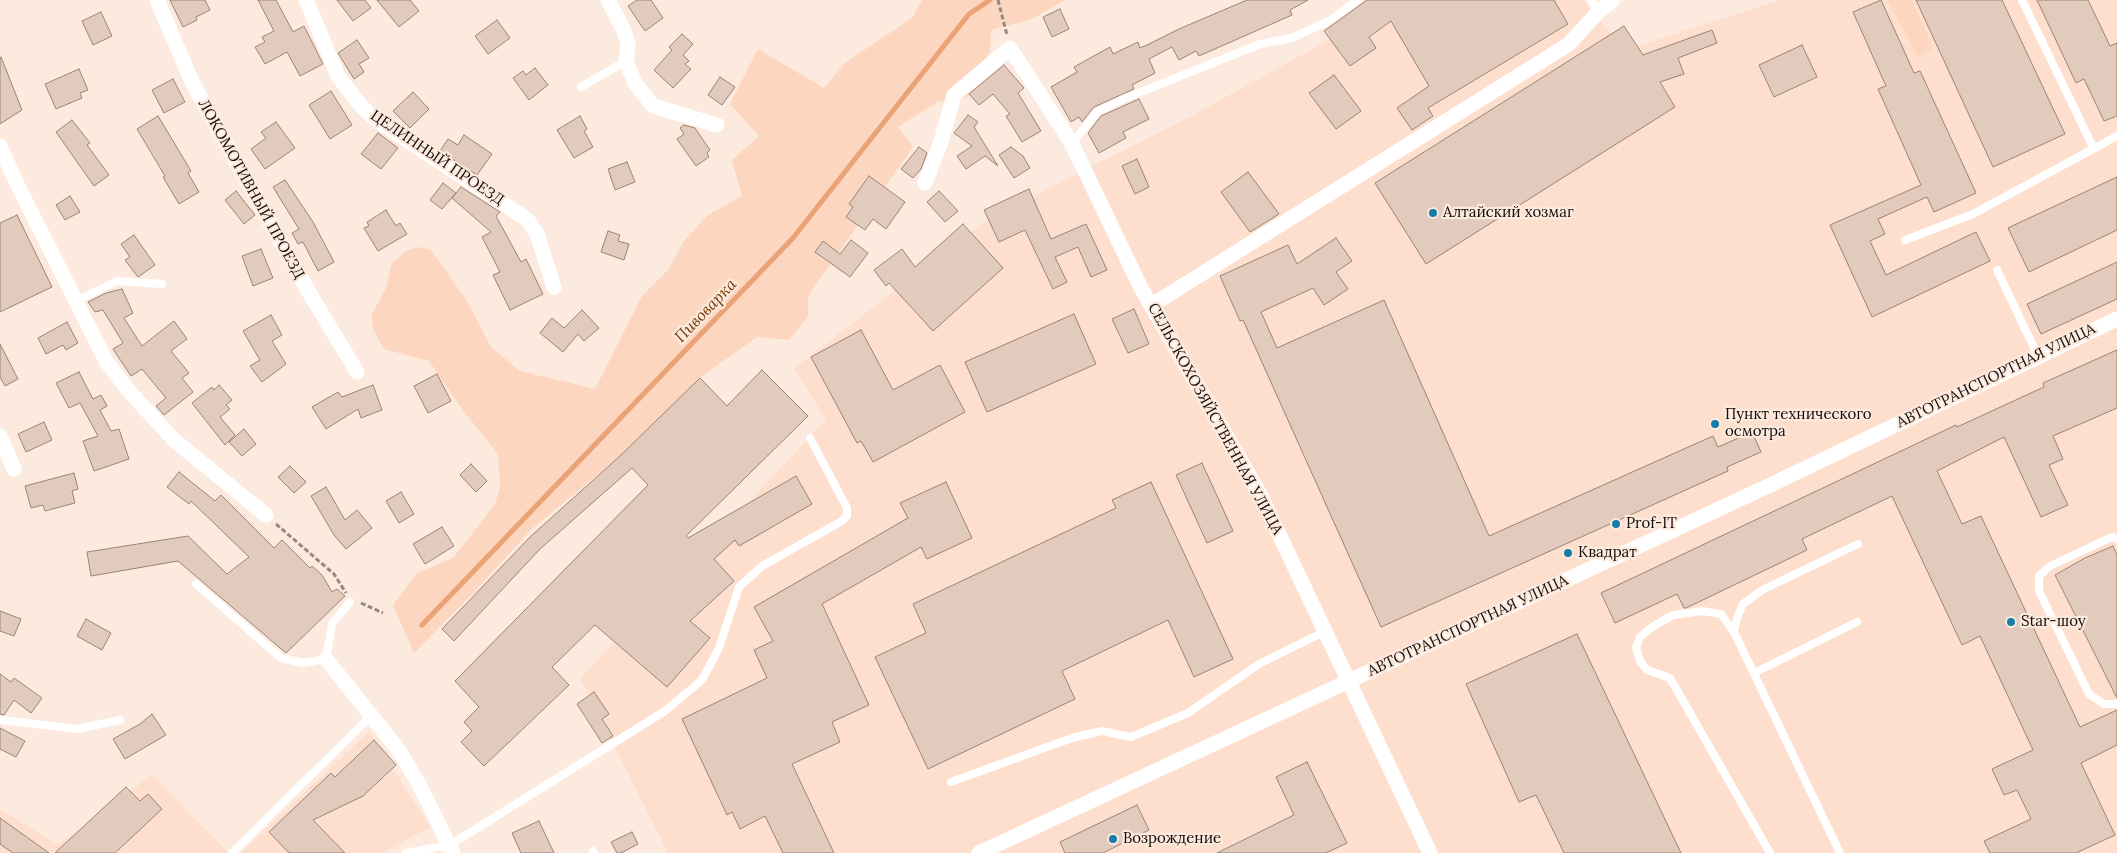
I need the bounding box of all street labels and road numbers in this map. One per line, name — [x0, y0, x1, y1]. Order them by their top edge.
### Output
street label: ЛОКОМОТИВНЫЙ ПРОЕЗД — [194, 96, 308, 282]
street label: ЦЕЛИННЫЙ ПРОЕЗД — [367, 107, 507, 209]
street label: СЕЛЬСКОХОЗЯЙСТВЕННАЯ УЛИЦА — [1144, 300, 1286, 538]
street label: АВТОТРАНСПОРТНАЯ УЛИЦА — [1894, 320, 2098, 432]
street label: АВТОТРАНСПОРТНАЯ УЛИЦА — [1365, 572, 1571, 680]

